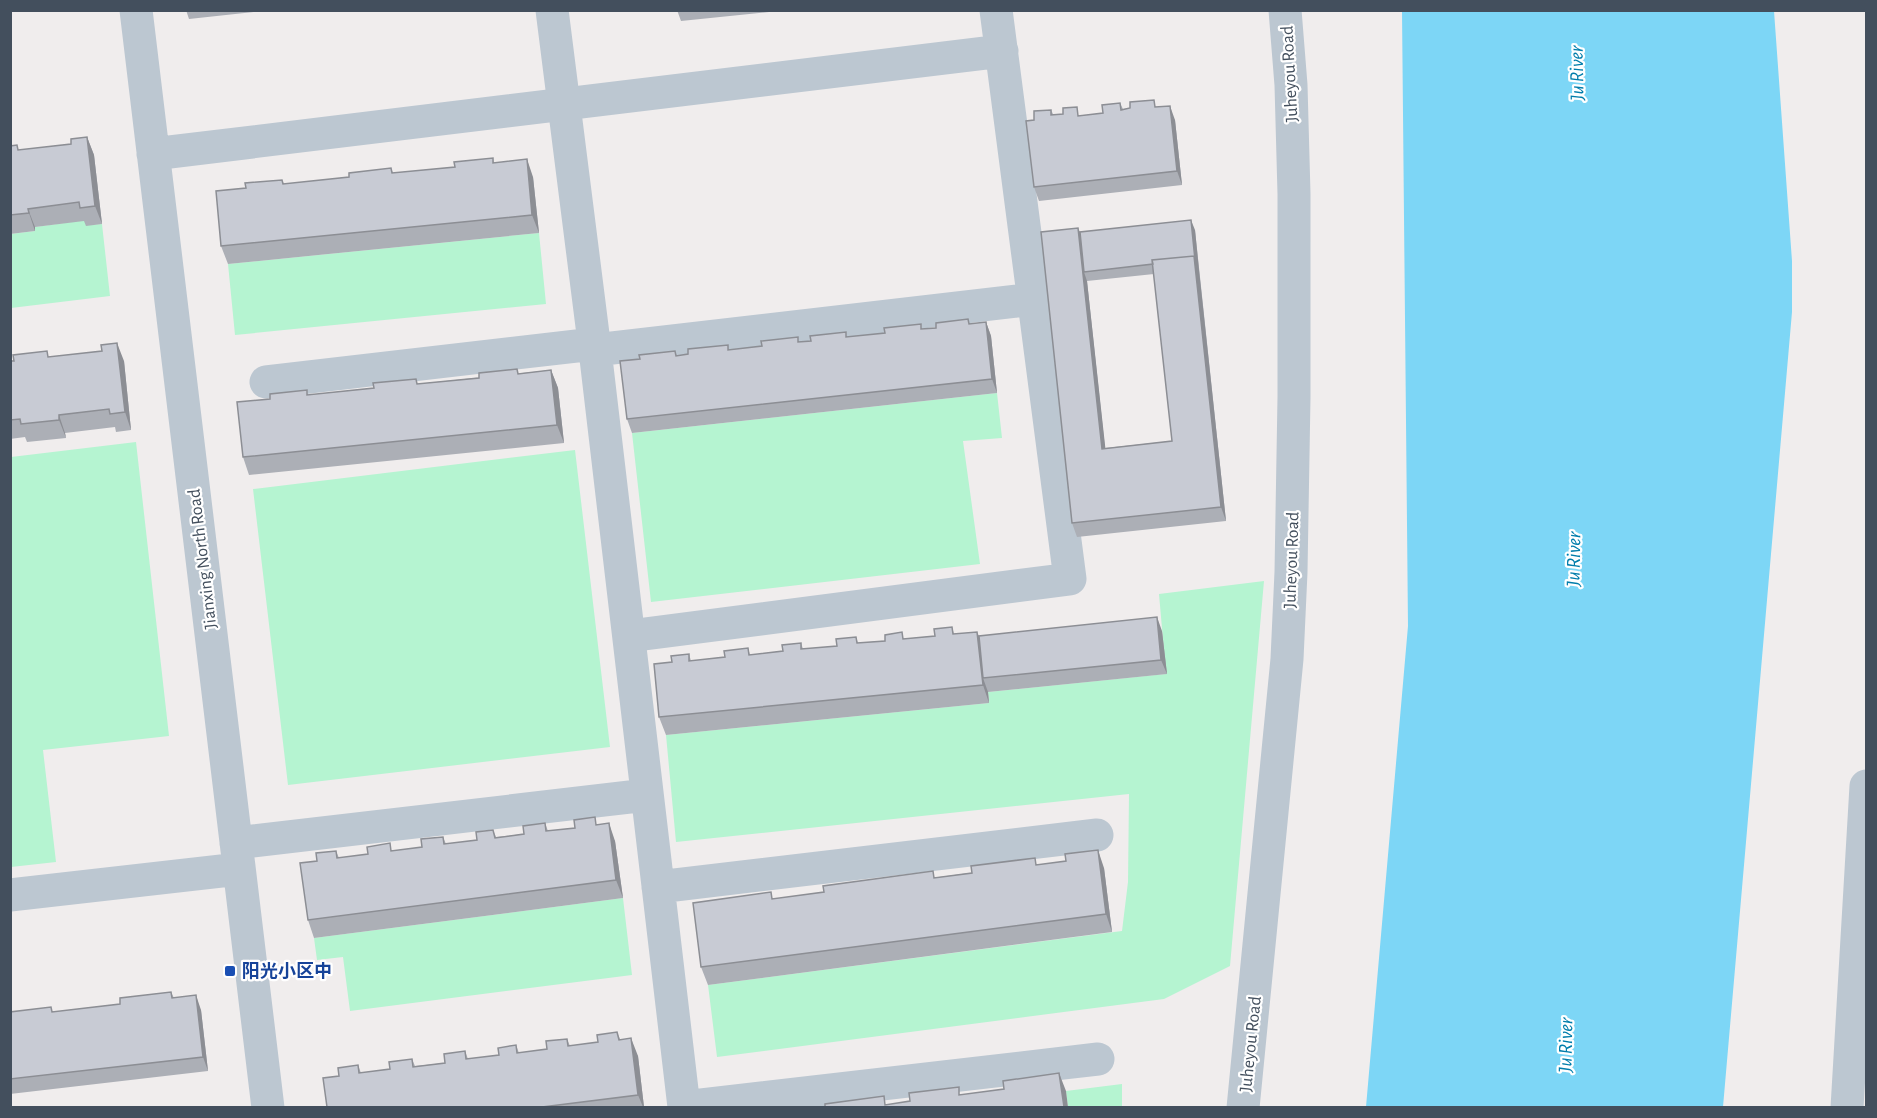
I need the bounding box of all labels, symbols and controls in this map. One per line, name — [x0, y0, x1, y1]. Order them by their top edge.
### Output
street label: Juheyou Road — [1278, 25, 1302, 123]
water label: Ju River — [1567, 45, 1587, 102]
street label: Jianxing North Road — [185, 488, 221, 630]
street label: Juheyou Road — [1281, 512, 1303, 609]
water label: Ju River — [1564, 531, 1584, 588]
place label: 阳光小区中 — [242, 961, 332, 981]
marker: 阳光小区中 — [223, 964, 237, 978]
street label: Juheyou Road — [1237, 995, 1265, 1093]
water label: Ju River — [1556, 1017, 1576, 1074]

